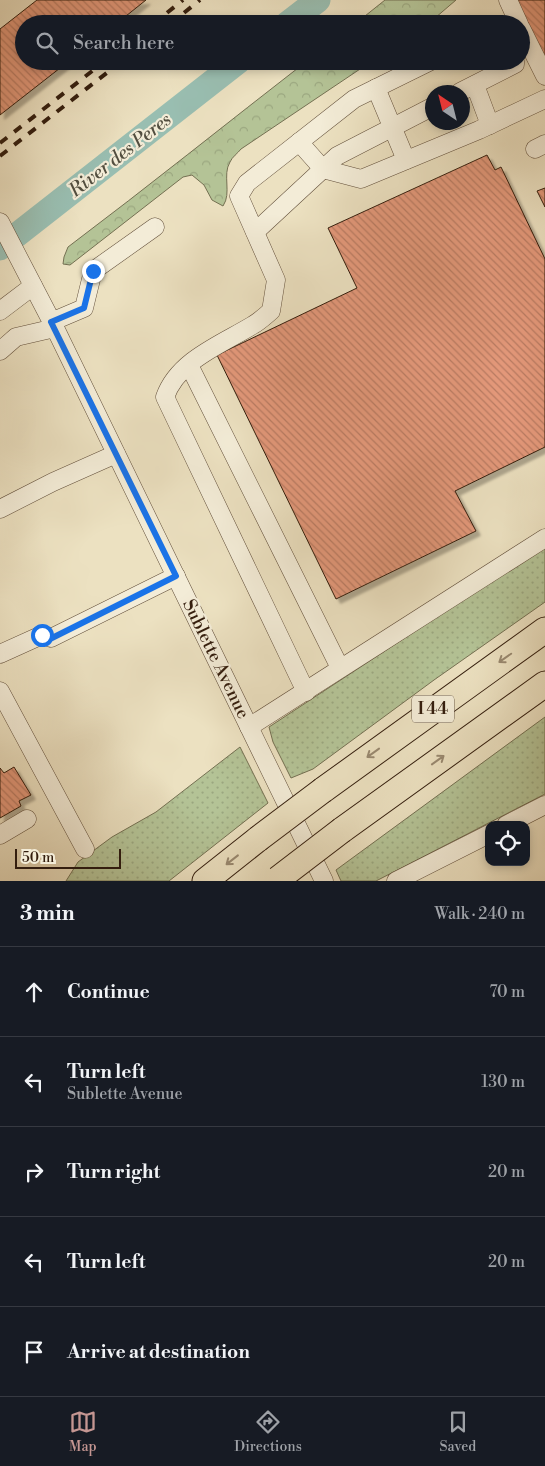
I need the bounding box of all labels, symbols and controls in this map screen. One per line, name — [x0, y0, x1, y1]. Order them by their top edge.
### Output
search box — [15, 15, 530, 70]
icon: search — [33, 29, 61, 57]
text: Search here — [73, 31, 174, 55]
north arrow — [425, 85, 470, 130]
water label: River des Peres — [63, 108, 176, 203]
route end — [82, 260, 105, 283]
street label: Sublette Avenue — [177, 596, 255, 722]
route start — [31, 624, 54, 647]
one-way arrow — [498, 653, 512, 663]
road number: I 44 — [412, 696, 454, 722]
one-way arrow — [366, 748, 380, 758]
one-way arrow — [431, 755, 445, 765]
map controls — [485, 821, 530, 866]
button: locate — [485, 821, 530, 866]
scale bar — [15, 846, 121, 869]
text: 50 m — [22, 849, 54, 867]
one-way arrow — [225, 855, 238, 866]
text: 3 min — [20, 901, 75, 927]
text: Walk · 240 m — [434, 904, 525, 924]
icon: ahead — [20, 978, 48, 1006]
text: Continue — [67, 980, 150, 1004]
text: 70 m — [489, 982, 525, 1002]
text: Turn left — [67, 1060, 146, 1084]
icon: left — [20, 1068, 48, 1096]
text: 130 m — [481, 1072, 525, 1092]
text: Sublette Avenue — [67, 1084, 183, 1104]
icon: right — [20, 1158, 48, 1186]
text: Turn right — [67, 1160, 160, 1184]
text: 20 m — [488, 1162, 525, 1182]
icon: left — [20, 1248, 48, 1276]
text: Turn left — [67, 1250, 146, 1274]
text: 20 m — [488, 1252, 525, 1272]
icon: arrive — [20, 1338, 48, 1366]
text: Arrive at destination — [67, 1340, 250, 1364]
tab: Map — [69, 1408, 97, 1456]
tab: Directions — [234, 1408, 302, 1456]
tab: Saved — [439, 1408, 476, 1456]

